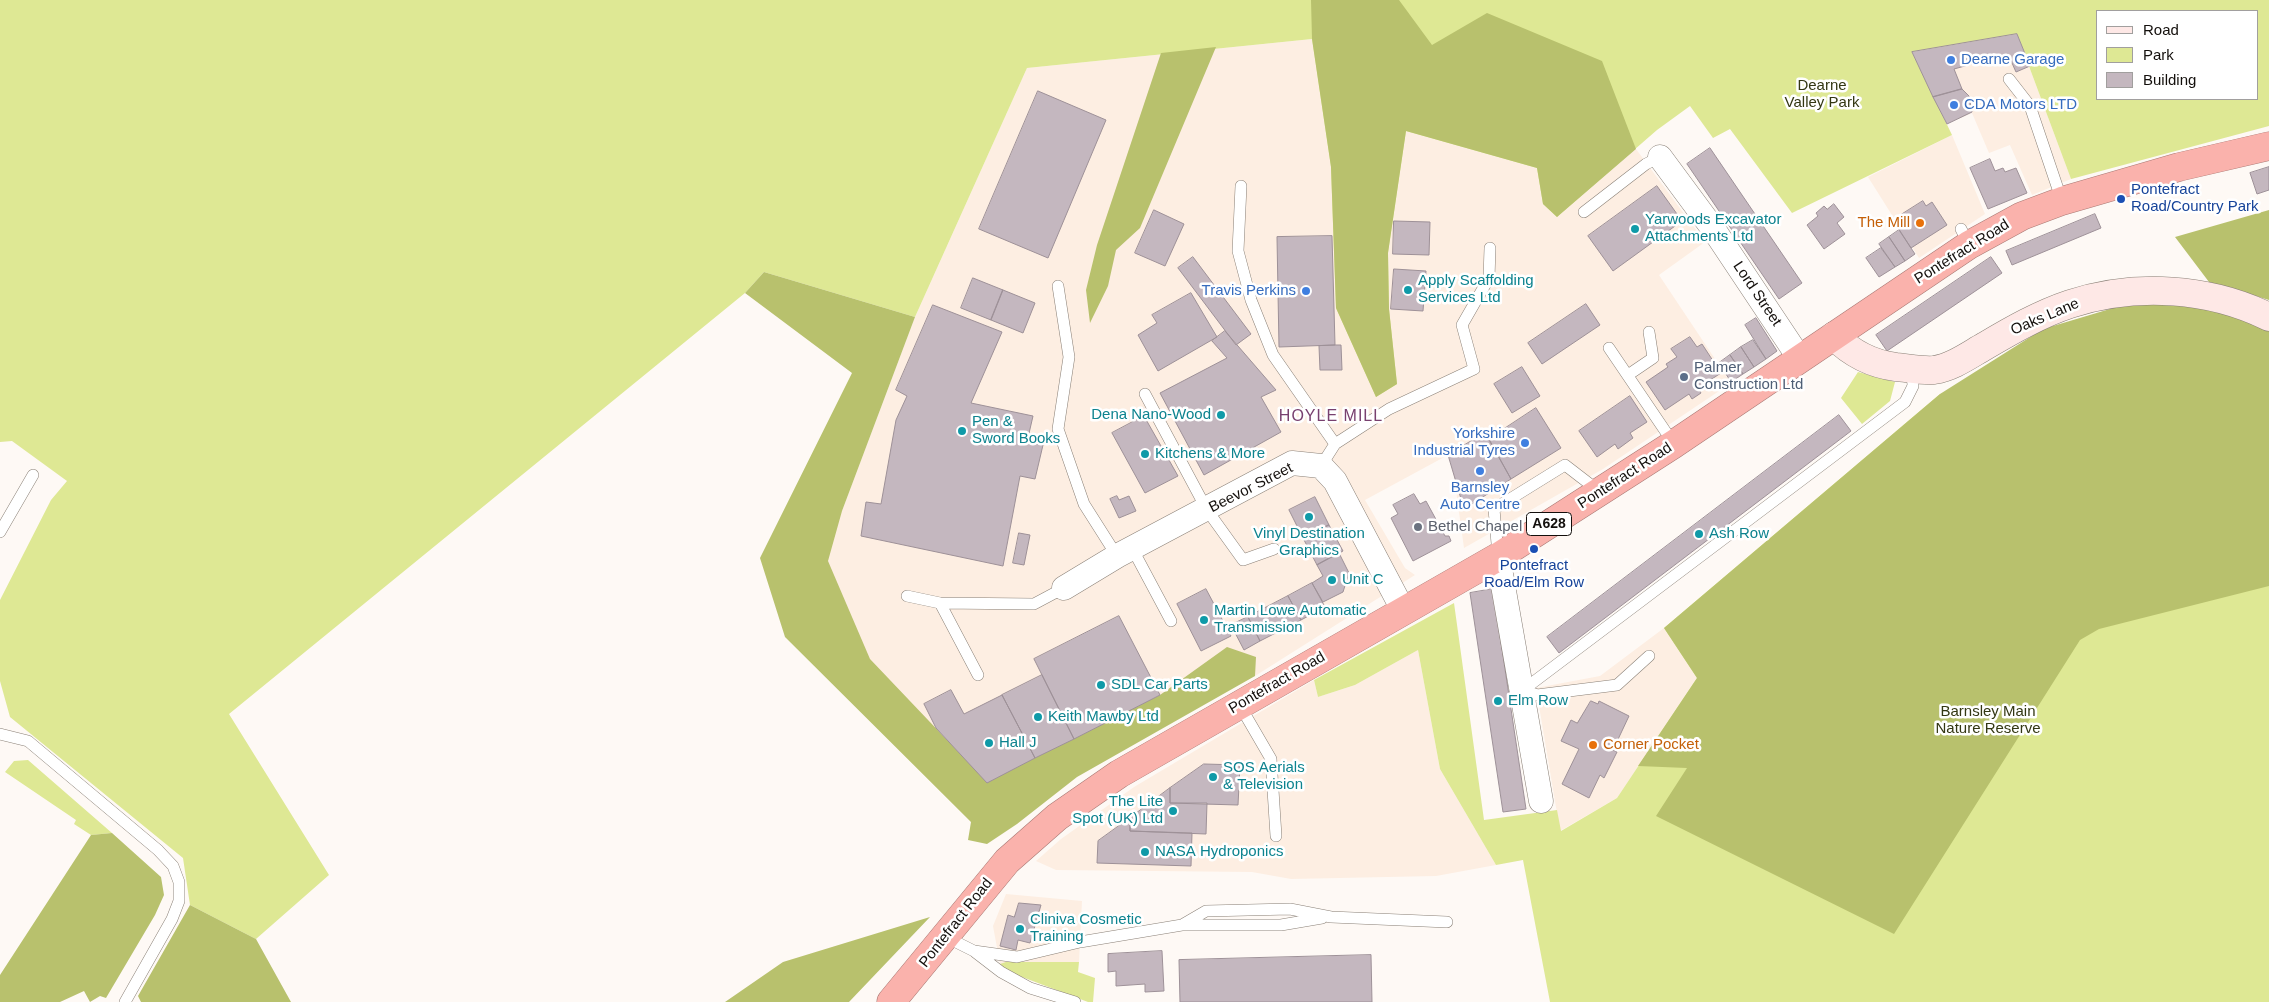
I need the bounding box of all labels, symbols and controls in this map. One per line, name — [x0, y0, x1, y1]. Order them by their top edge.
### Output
legend — [2096, 10, 2259, 100]
text: Road — [2143, 21, 2179, 38]
text: Park — [2143, 46, 2174, 63]
place label: Dearne Garage — [1961, 51, 2064, 69]
marker: Dearne Garage — [1945, 54, 1957, 66]
text: Building — [2143, 71, 2196, 88]
park label: Dearne Valley Park — [1785, 77, 1859, 112]
place label: CDA Motors LTD — [1964, 96, 2077, 114]
marker: CDA Motors LTD — [1948, 99, 1960, 111]
place label: Pontefract Road/Country Park — [2131, 181, 2259, 216]
marker: Pontefract Road/Country Park — [2115, 193, 2127, 205]
place label: Yarwoods Excavator Attachments Ltd — [1645, 211, 1781, 246]
place label: The Mill — [1857, 214, 1910, 232]
street label: Pontefract Road — [1911, 216, 2013, 288]
marker: The Mill — [1914, 217, 1926, 229]
marker: Yarwoods Excavator Attachments Ltd — [1629, 223, 1641, 235]
street label: Lord Street — [1729, 258, 1785, 330]
place label: Apply Scaffolding Services Ltd — [1418, 272, 1534, 307]
place label: Travis Perkins — [1202, 282, 1296, 300]
marker: Apply Scaffolding Services Ltd — [1402, 284, 1414, 296]
marker: Travis Perkins — [1300, 285, 1312, 297]
street label: Oaks Lane — [2008, 295, 2082, 339]
place label: Palmer Construction Ltd — [1694, 359, 1803, 394]
marker: Palmer Construction Ltd — [1678, 371, 1690, 383]
place label: Dena Nano-Wood — [1091, 406, 1211, 424]
district label: HOYLE MILL — [1278, 407, 1384, 427]
marker: Dena Nano-Wood — [1215, 409, 1227, 421]
place label: Pen & Sword Books — [972, 413, 1060, 448]
marker: Pen & Sword Books — [956, 425, 968, 437]
place label: Yorkshire Industrial Tyres — [1413, 425, 1515, 460]
marker: Yorkshire Industrial Tyres — [1519, 437, 1531, 449]
street label: Pontefract Road — [1575, 439, 1675, 513]
place label: Kitchens & More — [1155, 445, 1265, 463]
marker: Kitchens & More — [1139, 448, 1151, 460]
street label: Beevor Street — [1206, 459, 1296, 517]
marker: Barnsley Auto Centre — [1474, 465, 1486, 477]
place label: Barnsley Auto Centre — [1440, 479, 1520, 514]
marker: Vinyl Destination Graphics — [1303, 511, 1315, 523]
road number: A628 — [1526, 512, 1572, 536]
place label: Bethel Chapel — [1428, 518, 1522, 536]
marker: Bethel Chapel — [1412, 521, 1424, 533]
place label: Vinyl Destination Graphics — [1253, 525, 1365, 560]
place label: Ash Row — [1709, 525, 1769, 543]
marker: Ash Row — [1693, 528, 1705, 540]
marker: Pontefract Road/Elm Row — [1528, 543, 1540, 555]
place label: Pontefract Road/Elm Row — [1484, 557, 1584, 592]
place label: Unit C — [1342, 571, 1384, 589]
marker: Unit C — [1326, 574, 1338, 586]
place label: Martin Lowe Automatic Transmission — [1214, 602, 1367, 637]
marker: Martin Lowe Automatic Transmission — [1198, 614, 1210, 626]
street label: Pontefract Road — [1226, 648, 1328, 718]
place label: SDL Car Parts — [1111, 676, 1208, 694]
marker: SDL Car Parts — [1095, 679, 1107, 691]
place label: Elm Row — [1508, 692, 1568, 710]
marker: Elm Row — [1492, 695, 1504, 707]
park label: Barnsley Main Nature Reserve — [1935, 703, 2041, 738]
place label: Keith Mawby Ltd — [1048, 708, 1159, 726]
marker: Keith Mawby Ltd — [1032, 711, 1044, 723]
place label: Hall J — [999, 734, 1037, 752]
place label: Corner Pocket — [1603, 736, 1699, 754]
marker: Hall J — [983, 737, 995, 749]
marker: Corner Pocket — [1587, 739, 1599, 751]
place label: SOS Aerials & Television — [1223, 759, 1305, 794]
marker: SOS Aerials & Television — [1207, 771, 1219, 783]
place label: The Lite Spot (UK) Ltd — [1072, 793, 1163, 828]
marker: The Lite Spot (UK) Ltd — [1167, 805, 1179, 817]
place label: NASA Hydroponics — [1155, 843, 1283, 861]
marker: NASA Hydroponics — [1139, 846, 1151, 858]
street label: Pontefract Road — [916, 875, 996, 971]
place label: Cliniva Cosmetic Training — [1030, 911, 1142, 946]
marker: Cliniva Cosmetic Training — [1014, 923, 1026, 935]

